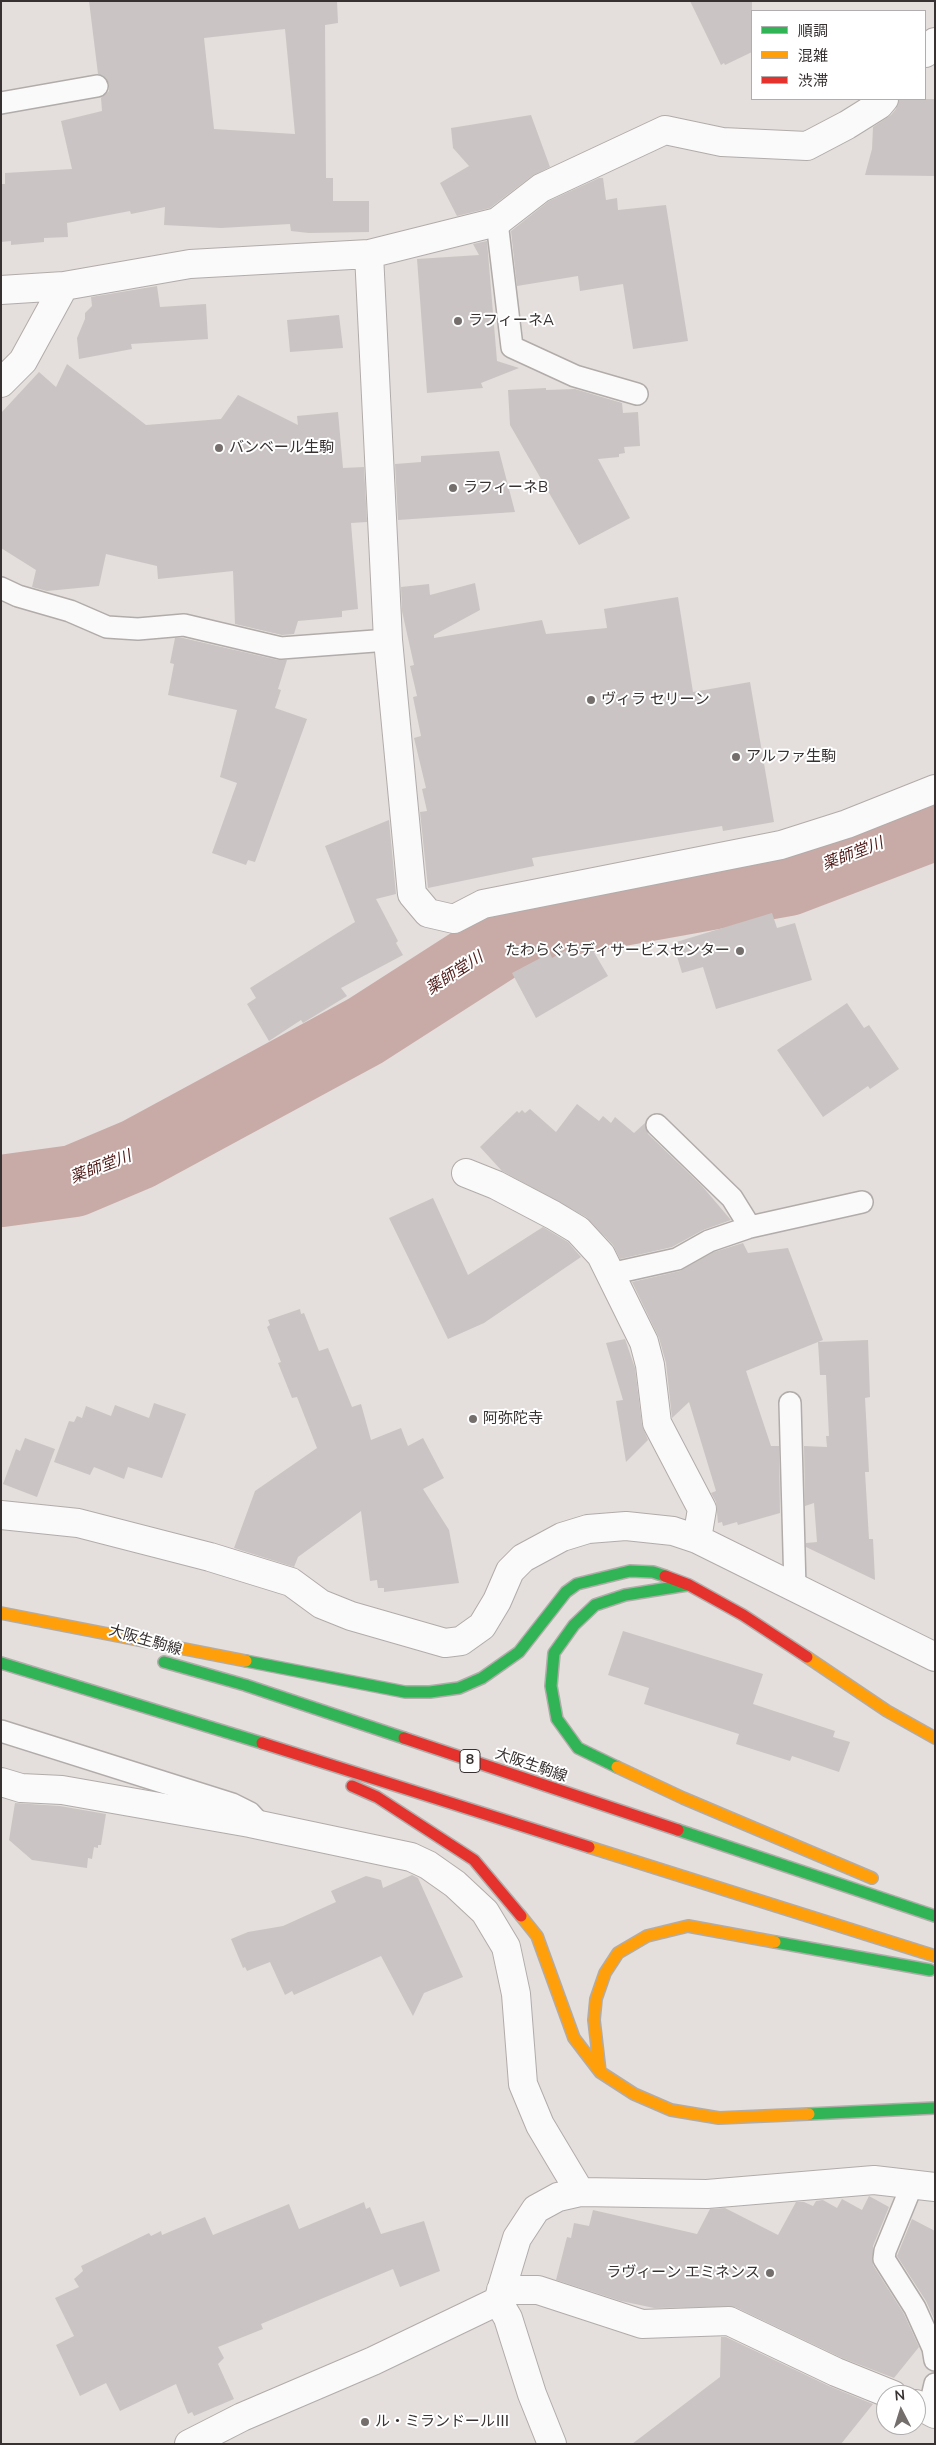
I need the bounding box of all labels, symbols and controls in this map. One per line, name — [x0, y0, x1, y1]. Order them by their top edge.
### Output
legend — [751, 10, 926, 100]
text: 順調 — [798, 21, 828, 41]
text: 混雑 — [798, 46, 828, 66]
text: 渋滞 — [798, 71, 828, 91]
place label: ラフィーネA — [468, 312, 554, 330]
marker: ラフィーネA — [452, 315, 464, 327]
place label: バンベール生駒 — [229, 439, 334, 457]
marker: バンベール生駒 — [213, 442, 225, 454]
place label: ラフィーネB — [463, 479, 548, 497]
marker: ラフィーネB — [447, 482, 459, 494]
place label: ヴィラ セリーン — [601, 691, 710, 709]
marker: ヴィラ セリーン — [585, 694, 597, 706]
place label: アルファ生駒 — [746, 748, 836, 766]
marker: アルファ生駒 — [730, 751, 742, 763]
water label: 薬師堂川 — [820, 835, 886, 875]
place label: たわらぐちディサービスセンター — [505, 942, 730, 960]
marker: たわらぐちディサービスセンター — [734, 945, 746, 957]
water label: 薬師堂川 — [423, 949, 487, 999]
water label: 薬師堂川 — [68, 1148, 134, 1188]
place label: 阿弥陀寺 — [483, 1410, 543, 1428]
marker: 阿弥陀寺 — [467, 1413, 479, 1425]
street label: 大阪生駒線 — [106, 1622, 184, 1660]
street label: 大阪生駒線 — [493, 1745, 569, 1787]
road number: 8 — [460, 1750, 480, 1772]
place label: ラヴィーン エミネンス — [606, 2264, 760, 2282]
marker: ラヴィーン エミネンス — [764, 2267, 776, 2279]
north arrow — [876, 2385, 926, 2435]
text: N — [894, 2386, 906, 2405]
place label: ル・ミランドールⅢ — [375, 2413, 510, 2431]
marker: ル・ミランドールⅢ — [359, 2416, 371, 2428]

